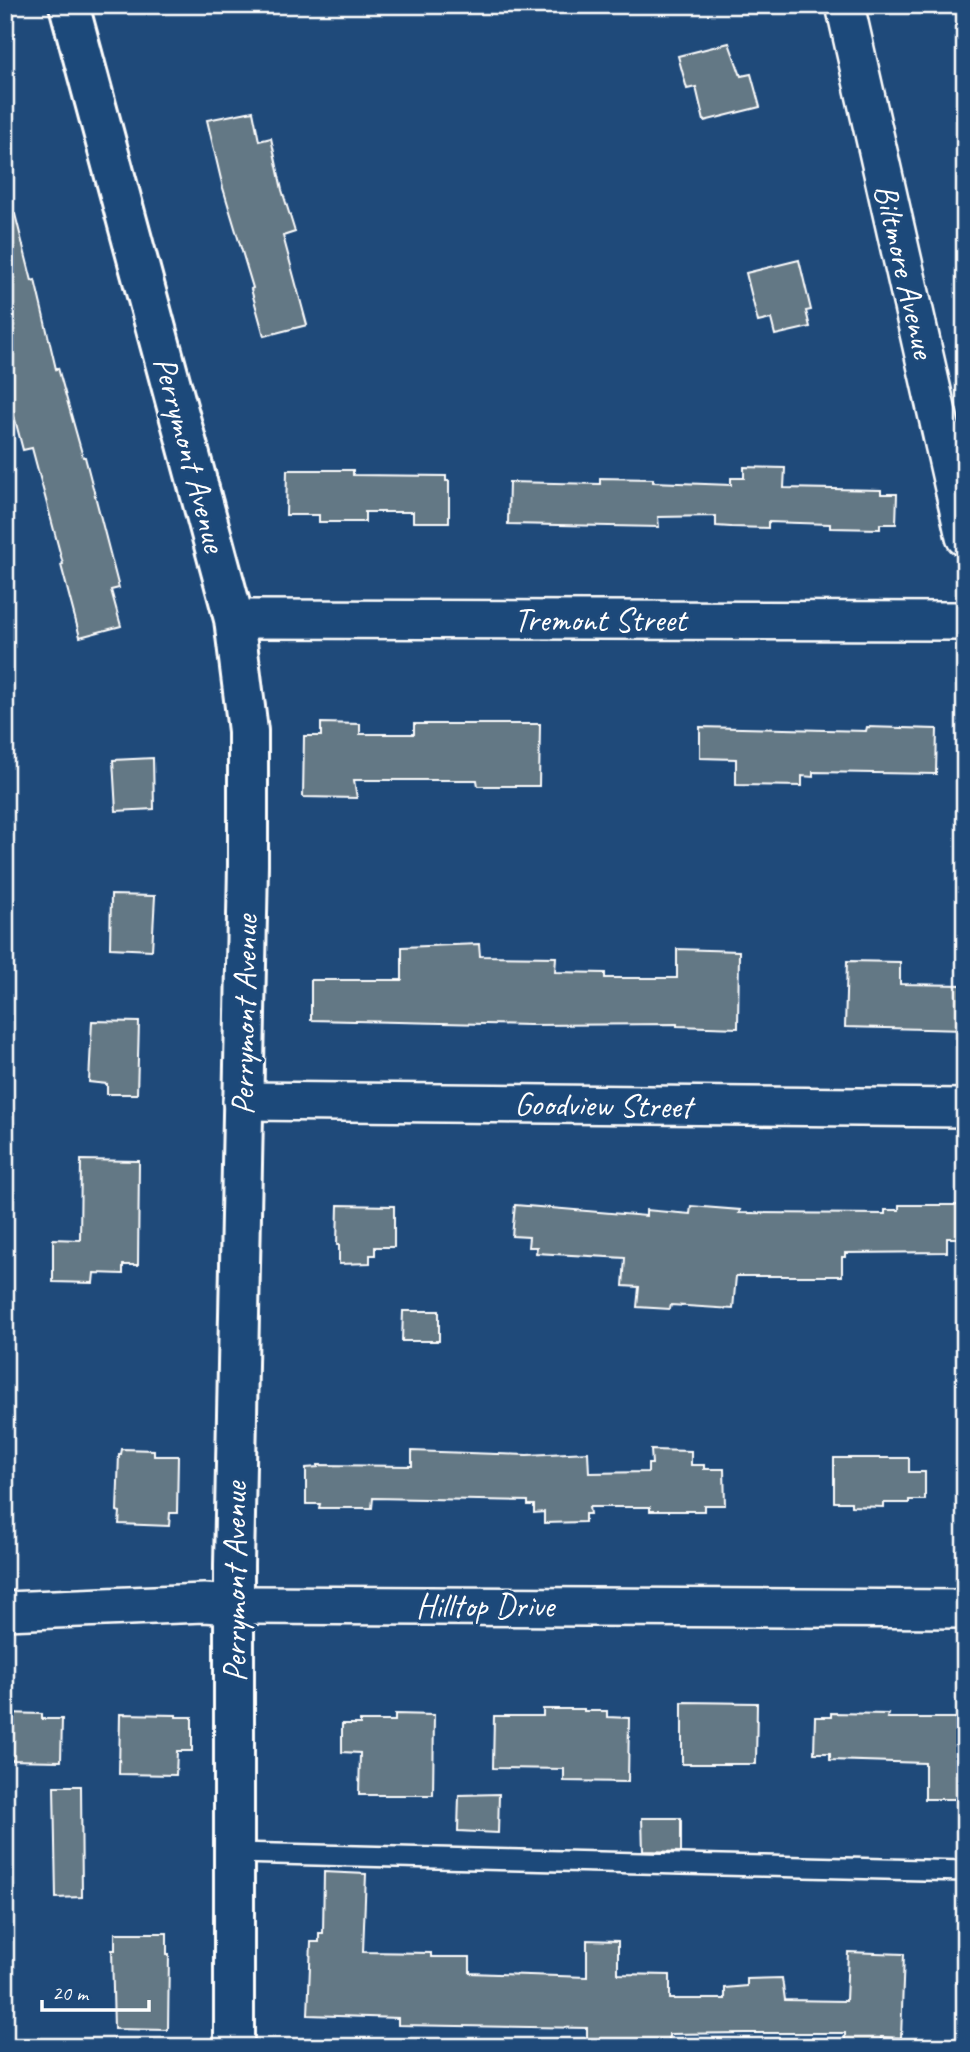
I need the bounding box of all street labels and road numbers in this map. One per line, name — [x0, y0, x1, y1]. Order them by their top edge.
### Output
street label: Biltmore Avenue — [865, 180, 946, 364]
street label: Perrymont Avenue — [144, 352, 237, 558]
street label: Tremont Street — [514, 599, 689, 641]
street label: Perrymont Avenue — [221, 912, 267, 1115]
street label: Goodview Street — [514, 1082, 696, 1128]
street label: Perrymont Avenue — [214, 1480, 256, 1682]
street label: Hilltop Drive — [416, 1585, 556, 1627]

